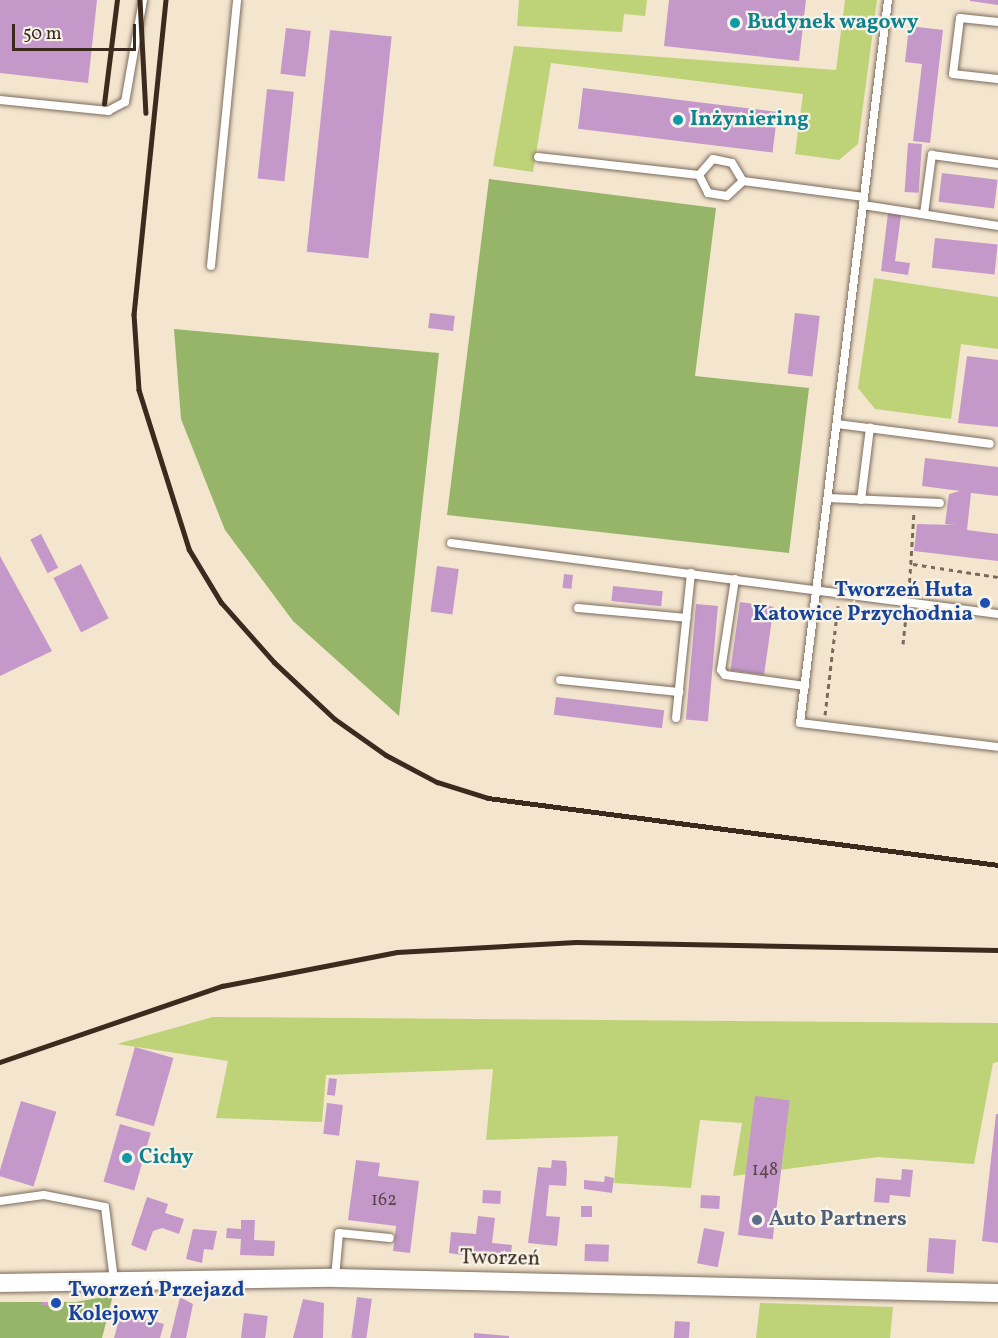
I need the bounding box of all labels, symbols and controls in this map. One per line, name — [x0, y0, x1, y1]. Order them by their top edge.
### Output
place label: Budynek wagowy — [747, 10, 919, 36]
scale bar — [15, 12, 140, 50]
marker: Budynek wagowy — [728, 16, 742, 30]
text: 50 m — [23, 22, 62, 47]
place label: Inżyniering — [690, 107, 809, 133]
marker: Inżyniering — [671, 113, 685, 127]
place label: Tworzeń Huta Katowice Przychodnia — [753, 578, 973, 628]
marker: Tworzeń Huta Katowice Przychodnia — [978, 596, 992, 610]
place label: Cichy — [139, 1145, 194, 1171]
marker: Cichy — [120, 1151, 134, 1165]
house number: 148 — [752, 1160, 778, 1182]
house number: 162 — [371, 1190, 397, 1212]
place label: Auto Partners — [769, 1207, 907, 1233]
marker: Auto Partners — [750, 1213, 764, 1227]
street label: Tworzeń — [460, 1246, 540, 1272]
place label: Tworzeń Przejazd Kolejowy — [68, 1278, 245, 1328]
marker: Tworzeń Przejazd Kolejowy — [49, 1296, 63, 1310]

